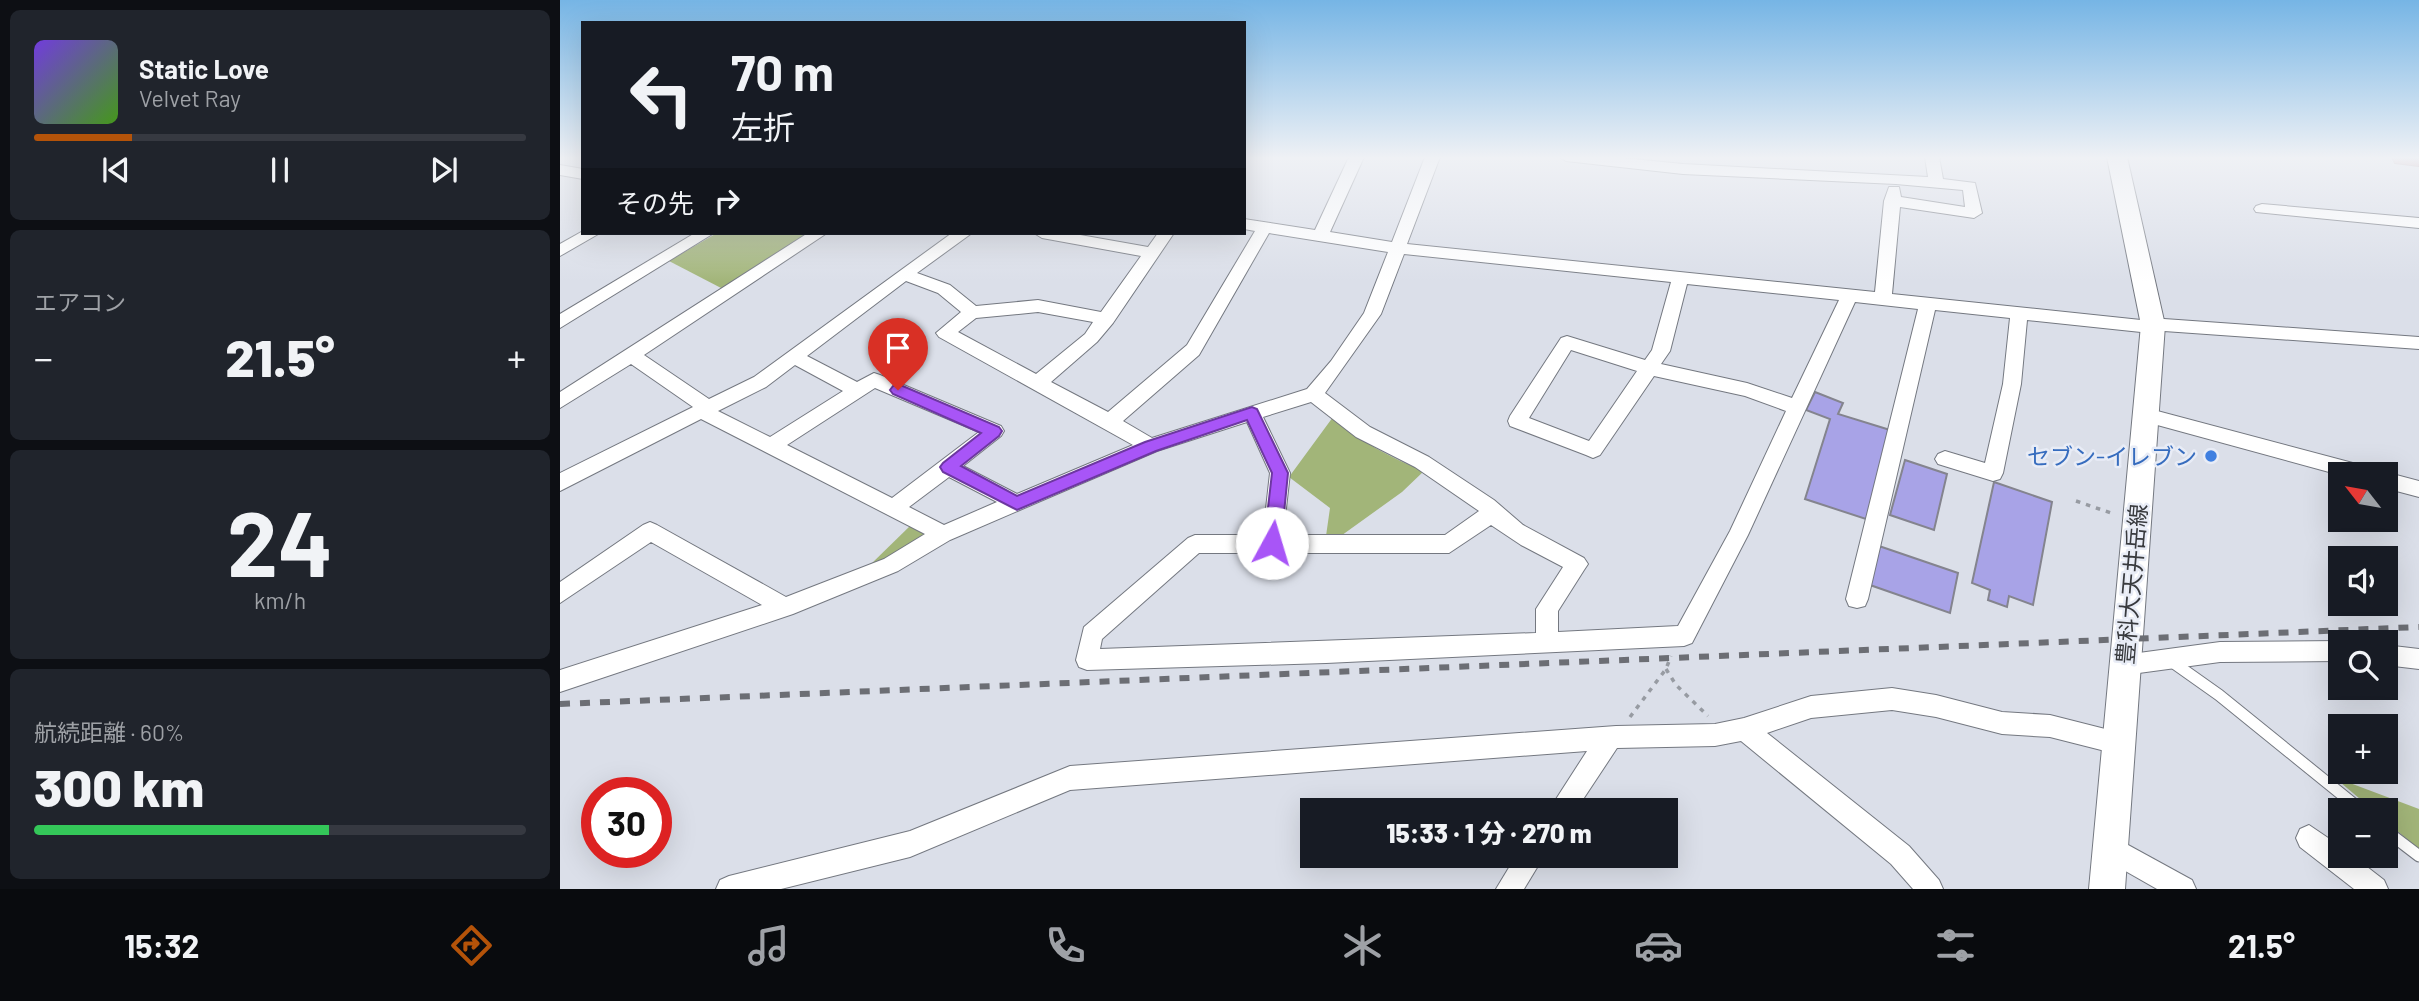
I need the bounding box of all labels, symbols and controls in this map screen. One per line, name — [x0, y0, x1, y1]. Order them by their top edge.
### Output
text: 70 m — [731, 42, 834, 101]
icon: left — [616, 49, 707, 140]
text: Static Love — [139, 53, 269, 84]
text: Velvet Ray — [139, 84, 241, 112]
text: 左折 — [731, 107, 795, 145]
icon: previous — [97, 151, 135, 189]
icon: pause — [261, 151, 299, 189]
icon: next — [425, 151, 463, 189]
icon: right — [708, 182, 746, 220]
text: その先 — [616, 187, 694, 218]
text: エアコン — [34, 288, 126, 316]
pin — [868, 318, 928, 390]
text: 21.5° — [225, 325, 335, 387]
icon: arrive — [879, 329, 917, 367]
text: − — [34, 334, 53, 380]
text: + — [507, 334, 526, 380]
place label: セブン-イレブン — [2027, 442, 2197, 470]
marker: セブン-イレブン — [2203, 448, 2219, 464]
north arrow — [2328, 462, 2398, 532]
map controls — [2328, 462, 2398, 868]
text: 24 — [227, 486, 333, 595]
street label: 豊科大天井岳線 — [2110, 503, 2152, 665]
position arrow — [1235, 506, 1309, 580]
button: sound — [2328, 546, 2398, 616]
text: km/h — [254, 586, 306, 614]
button: search — [2328, 630, 2398, 700]
button: + — [2328, 714, 2398, 784]
text: 航続距離 · 60% — [34, 718, 184, 746]
text: 300 km — [34, 755, 204, 817]
speed limit sign: 30 — [581, 777, 672, 868]
button: − — [2328, 798, 2398, 868]
text: 15:33 · 1 分 · 270 m — [1386, 817, 1592, 848]
icon: directions — [447, 921, 496, 970]
icon: music — [744, 921, 793, 970]
icon: phone — [1041, 921, 1090, 970]
icon: climate — [1338, 921, 1387, 970]
icon: car — [1634, 921, 1683, 970]
icon: filters — [1931, 921, 1980, 970]
text: 15:32 — [124, 926, 199, 964]
text: 21.5° — [2228, 926, 2295, 964]

